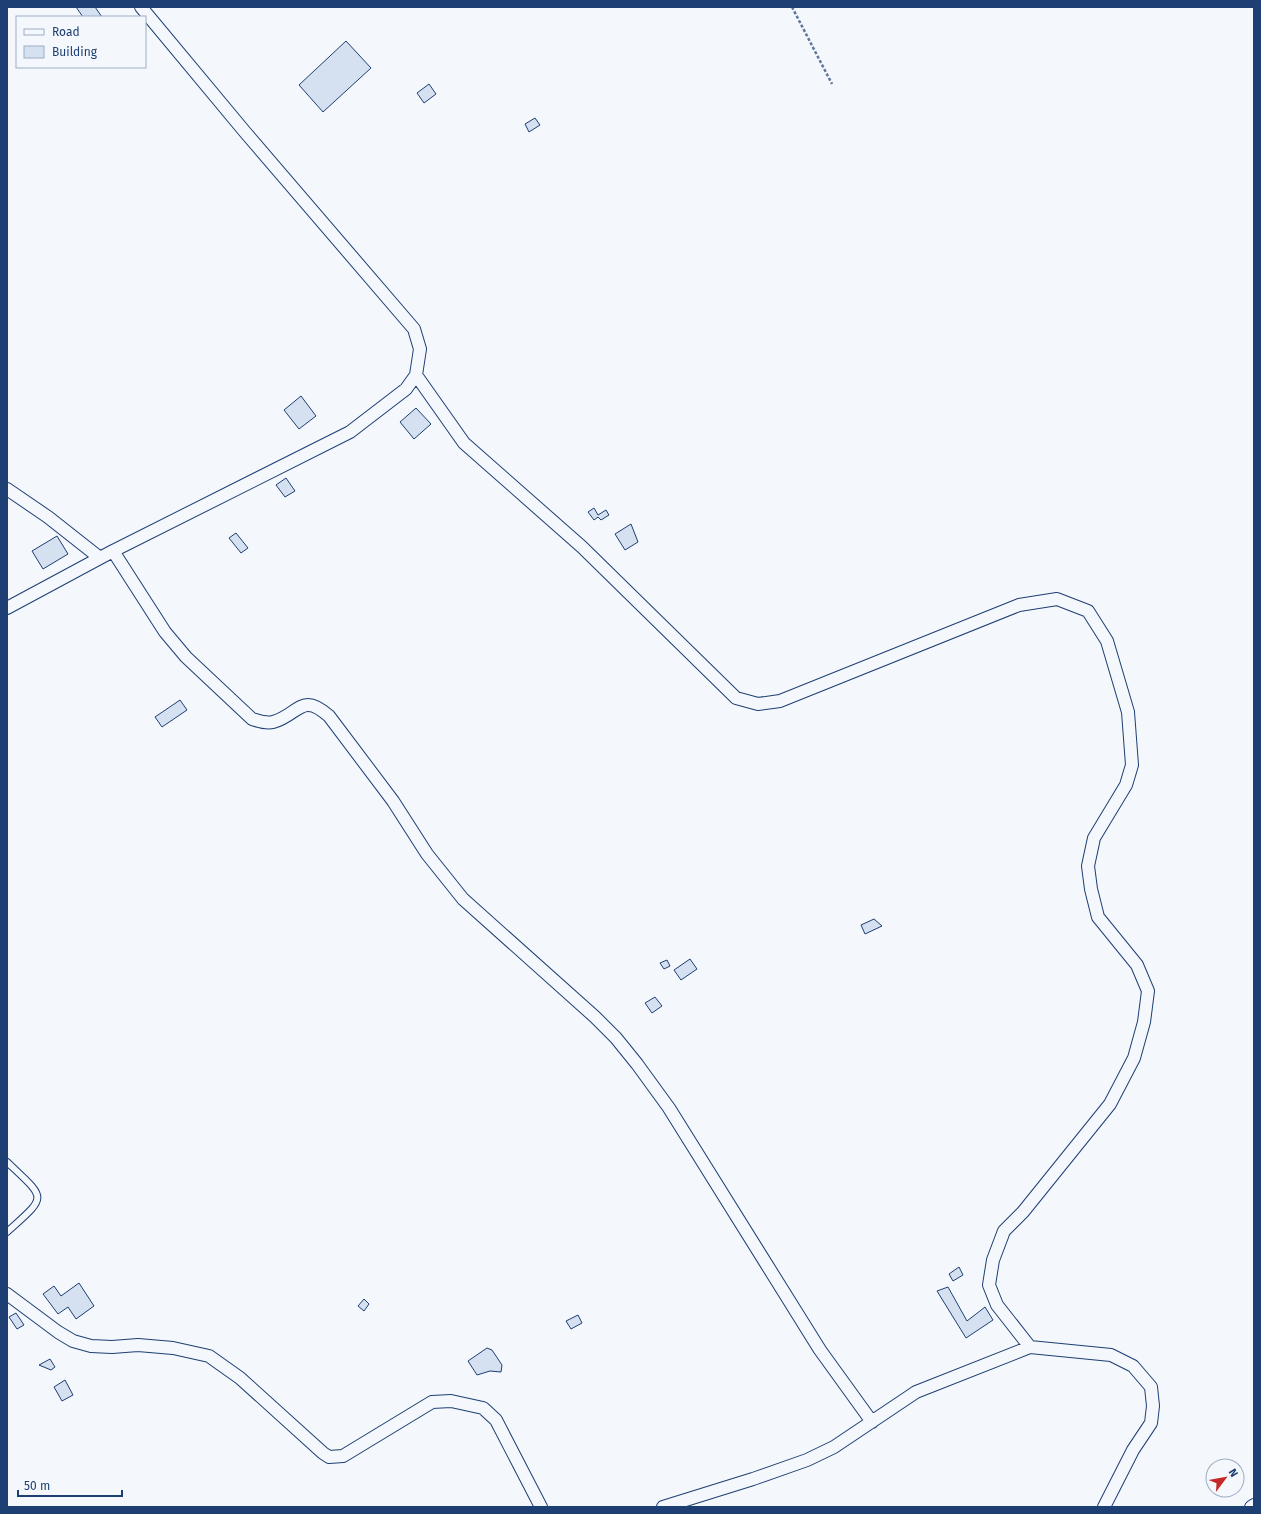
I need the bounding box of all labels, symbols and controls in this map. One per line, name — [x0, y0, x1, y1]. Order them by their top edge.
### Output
legend — [16, 16, 146, 68]
text: Road — [52, 25, 80, 39]
text: Building — [52, 45, 98, 59]
north arrow — [1205, 1458, 1245, 1498]
text: N — [1226, 1466, 1241, 1480]
scale bar — [18, 1472, 122, 1498]
text: 50 m — [24, 1479, 50, 1493]

